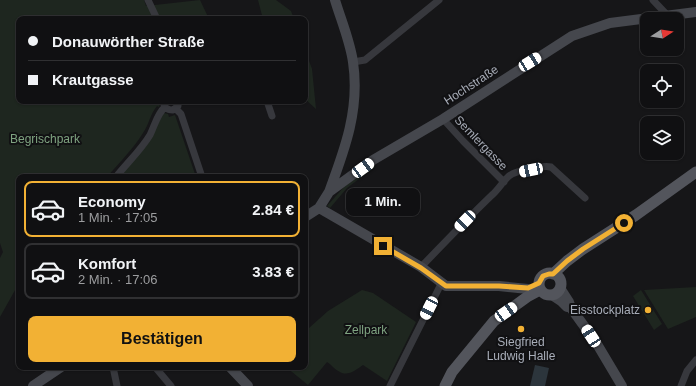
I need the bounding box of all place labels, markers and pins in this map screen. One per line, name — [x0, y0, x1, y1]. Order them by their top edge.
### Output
place label: Eisstockplatz — [570, 303, 640, 317]
marker: Eisstockplatz — [643, 305, 653, 315]
marker: Siegfried Ludwig Halle — [516, 324, 526, 334]
place label: Siegfried Ludwig Halle — [487, 335, 556, 363]

